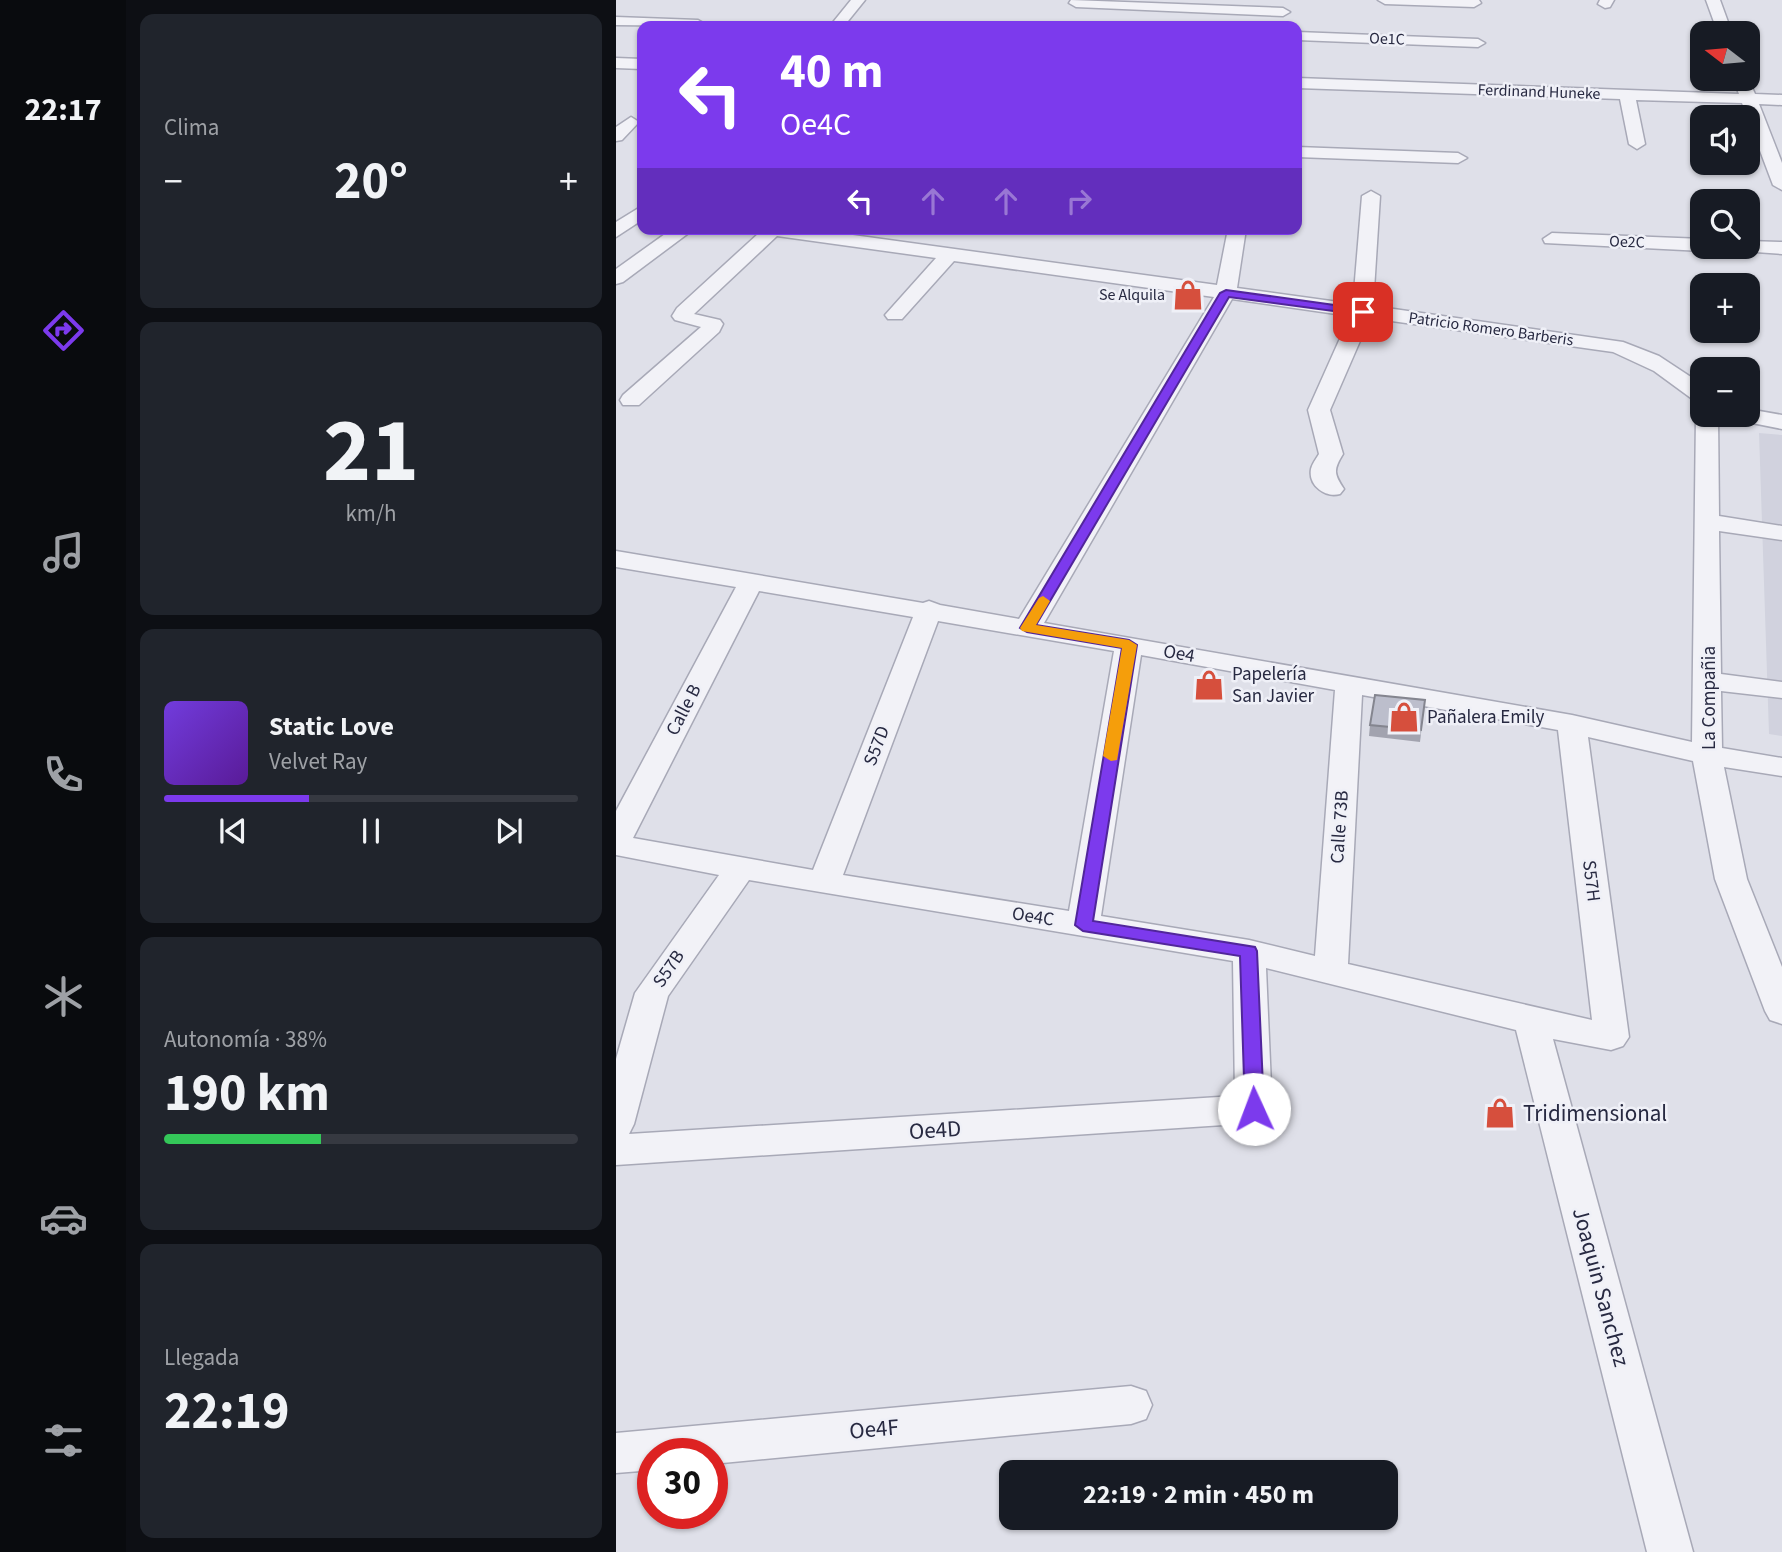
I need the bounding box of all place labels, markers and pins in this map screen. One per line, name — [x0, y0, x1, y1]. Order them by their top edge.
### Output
shop icon: Se Alquila — [1171, 278, 1205, 312]
pin — [1333, 282, 1393, 342]
place label: Se Alquila — [1099, 284, 1165, 306]
place label: Papelería San Javier — [1232, 661, 1315, 710]
shop icon: Papelería San Javier — [1192, 668, 1226, 702]
shop icon: Pañalera Emily — [1387, 700, 1421, 734]
place label: Pañalera Emily — [1427, 704, 1545, 731]
shop icon: Tridimensional — [1483, 1096, 1517, 1130]
place label: Tridimensional — [1523, 1097, 1667, 1130]

